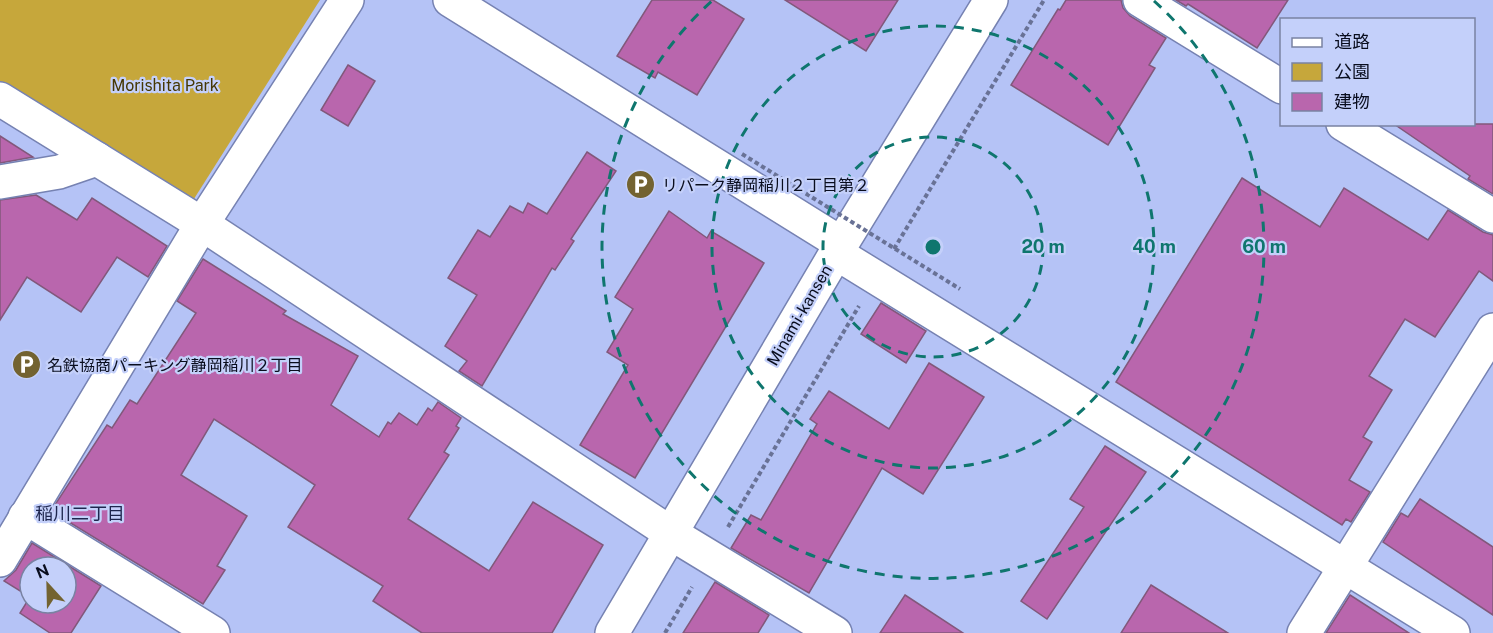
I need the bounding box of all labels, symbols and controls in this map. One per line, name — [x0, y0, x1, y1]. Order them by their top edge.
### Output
legend — [1280, 18, 1475, 126]
text: 道路 — [1334, 31, 1370, 52]
text: 公園 — [1334, 61, 1370, 82]
park label: Morishita Park — [111, 76, 219, 95]
text: 建物 — [1334, 91, 1370, 112]
parking icon: リパーク静岡稲川２丁目第２ — [625, 169, 657, 201]
place label: リパーク静岡稲川２丁目第２ — [662, 176, 870, 195]
text: 20 m — [1021, 236, 1065, 257]
text: 40 m — [1132, 236, 1176, 257]
text: 60 m — [1242, 236, 1286, 257]
centre of rings — [923, 237, 943, 257]
street label: Minami-kansen — [763, 261, 836, 369]
parking icon: 名鉄協商パーキング静岡稲川２丁目 — [10, 349, 42, 381]
place label: 名鉄協商パーキング静岡稲川２丁目 — [47, 356, 303, 375]
district label: 稲川二丁目 — [35, 503, 125, 524]
north arrow — [18, 555, 78, 615]
text: N — [33, 560, 52, 583]

